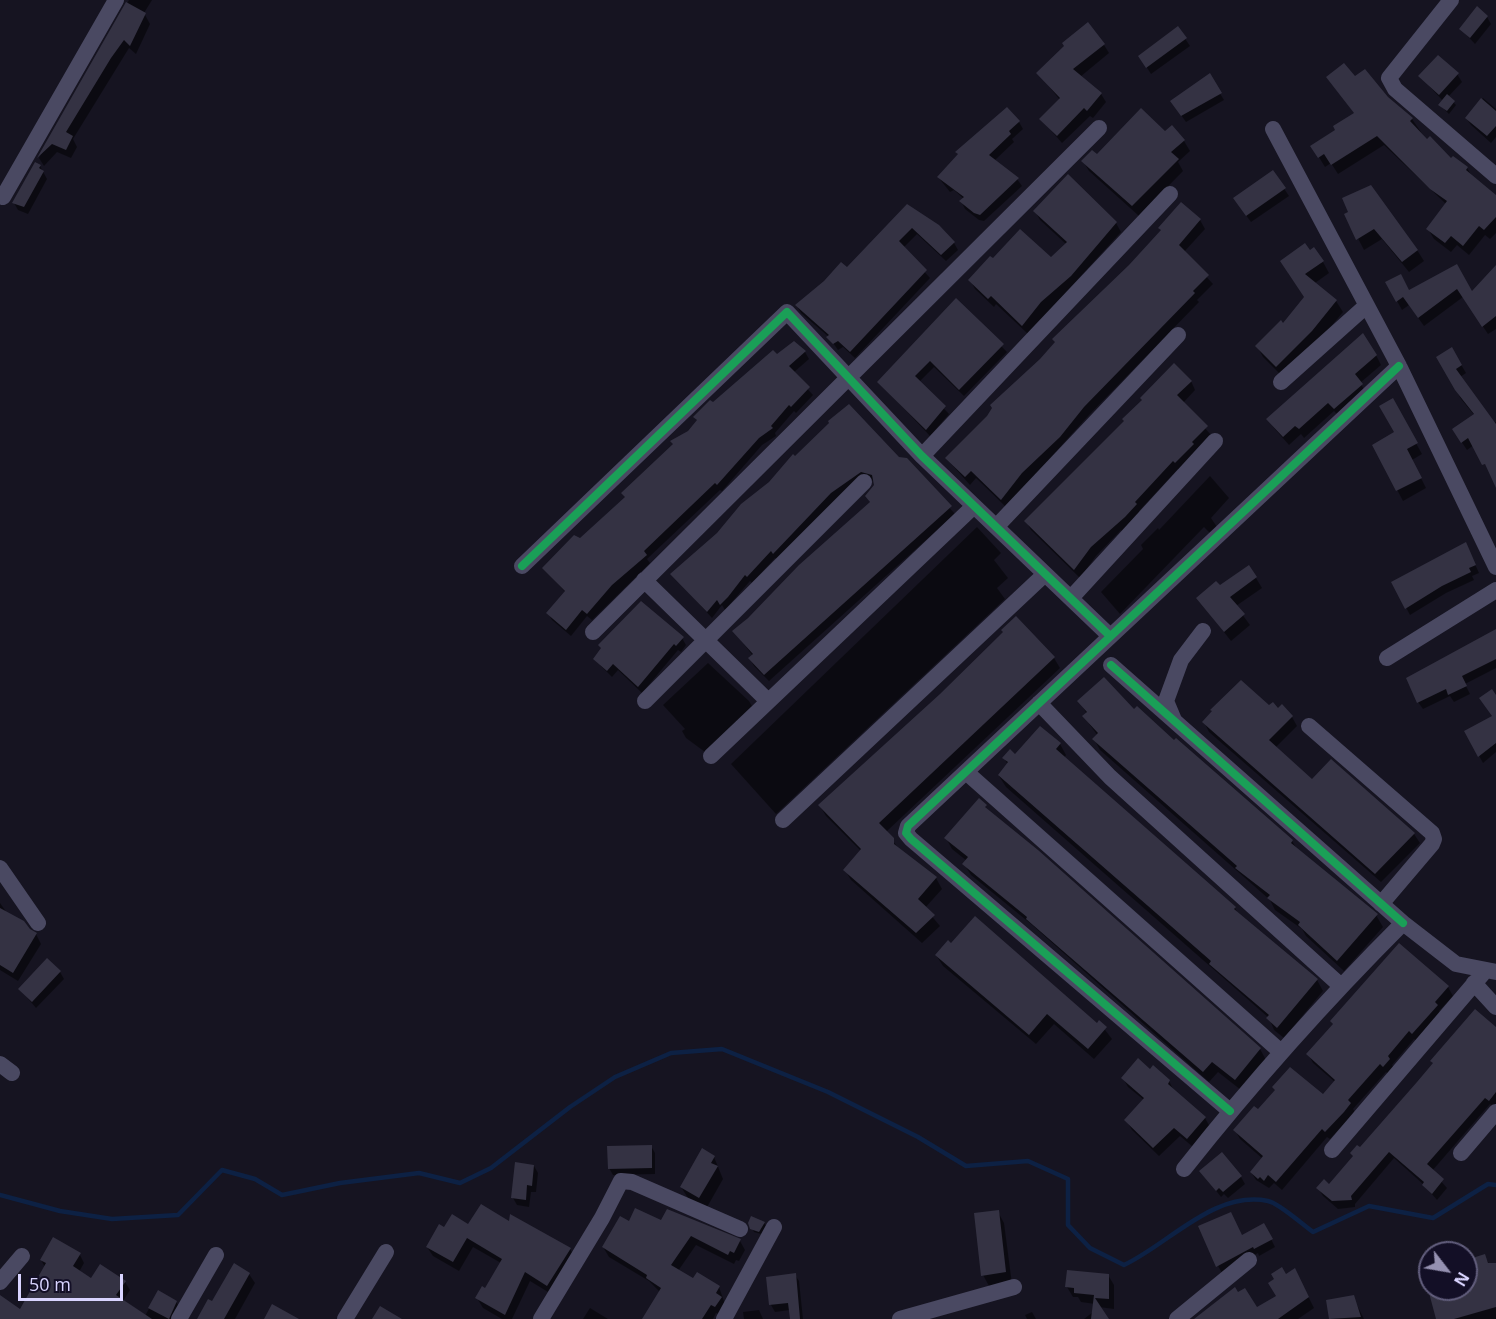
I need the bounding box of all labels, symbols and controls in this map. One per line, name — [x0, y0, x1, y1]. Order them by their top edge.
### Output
north arrow — [1418, 1241, 1478, 1301]
scale bar — [21, 1262, 126, 1300]
text: N — [1449, 1268, 1474, 1290]
text: 50 m — [29, 1272, 71, 1296]

